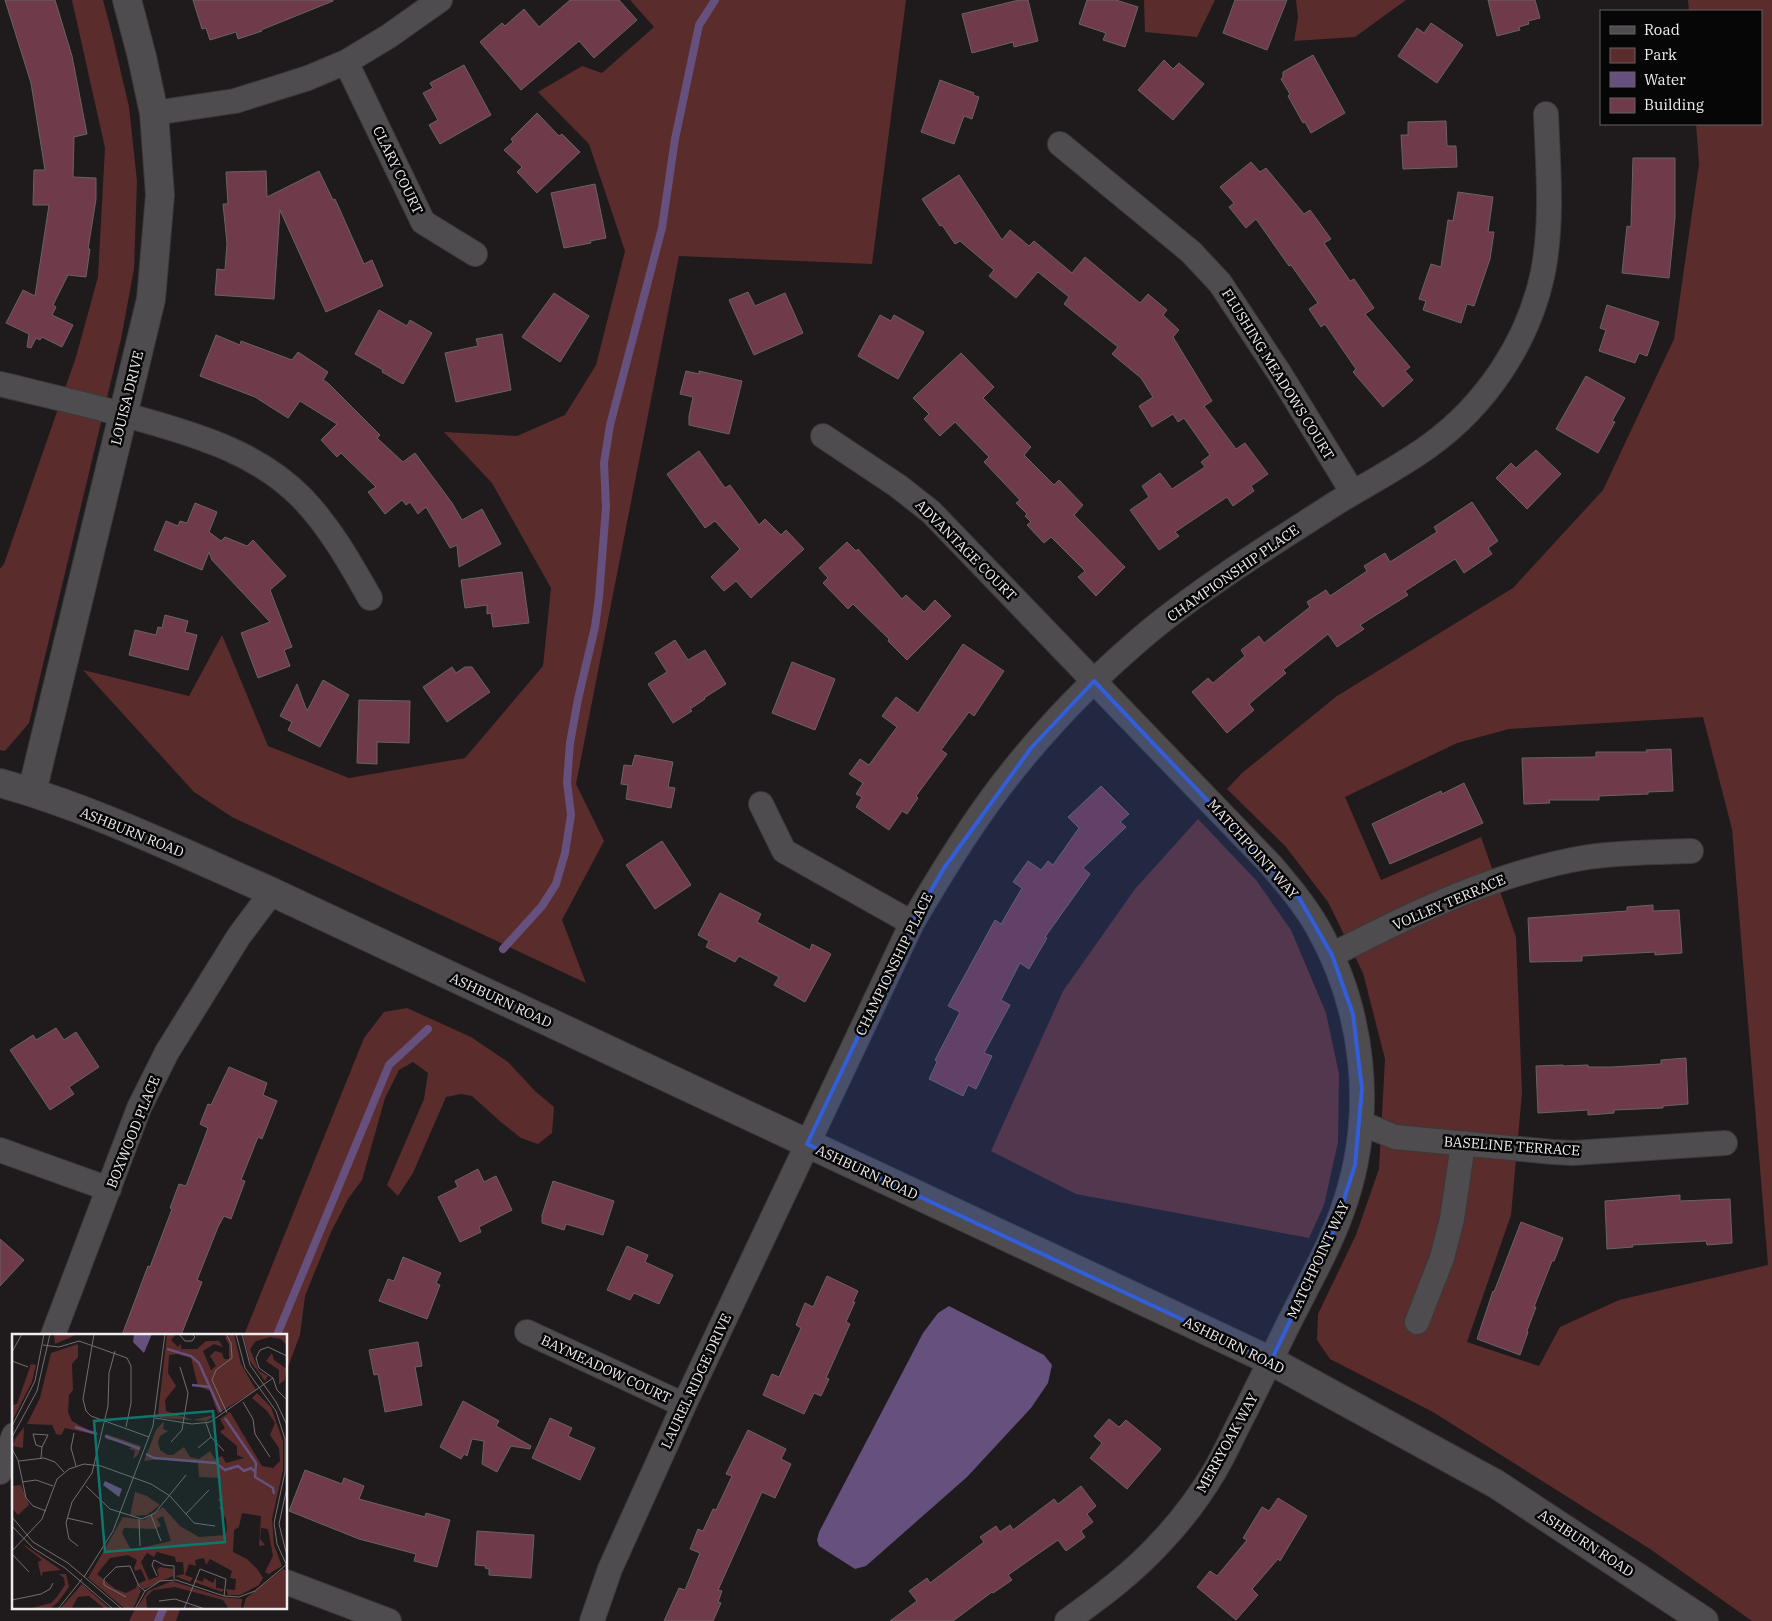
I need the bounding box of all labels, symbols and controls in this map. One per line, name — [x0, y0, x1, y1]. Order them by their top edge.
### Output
legend — [1600, 10, 1762, 125]
text: Road — [1644, 20, 1680, 39]
text: Park — [1644, 45, 1677, 64]
text: Water — [1644, 70, 1686, 89]
text: Building — [1644, 95, 1704, 114]
street label: CLARY COURT — [369, 123, 427, 217]
street label: FLUSHING MEADOWS COURT — [1218, 285, 1338, 463]
street label: LOUISA DRIVE — [107, 349, 147, 447]
street label: ADVANTAGE COURT — [912, 496, 1020, 604]
street label: CHAMPIONSHIP PLACE — [1164, 521, 1302, 625]
street label: MATCHPOINT WAY — [1204, 795, 1303, 903]
street label: ASHBURN ROAD — [77, 803, 187, 861]
street label: VOLLEY TERRACE — [1390, 870, 1508, 934]
street label: CHAMPIONSHIP PLACE — [851, 889, 937, 1039]
street label: ASHBURN ROAD — [447, 968, 555, 1032]
street label: BOXWOOD PLACE — [102, 1073, 164, 1191]
street label: BASELINE TERRACE — [1443, 1132, 1581, 1160]
street label: ASHBURN ROAD — [813, 1140, 921, 1204]
street label: MATCHPOINT WAY — [1283, 1198, 1353, 1322]
street label: LAUREL RIDGE DRIVE — [657, 1311, 735, 1451]
street label: ASHBURN ROAD — [1180, 1313, 1288, 1377]
street label: BAYMEADOW COURT — [538, 1331, 674, 1407]
inset map — [12, 1334, 288, 1608]
street label: MERRYOAK WAY — [1192, 1390, 1262, 1496]
street label: ASHBURN ROAD — [1535, 1505, 1637, 1581]

